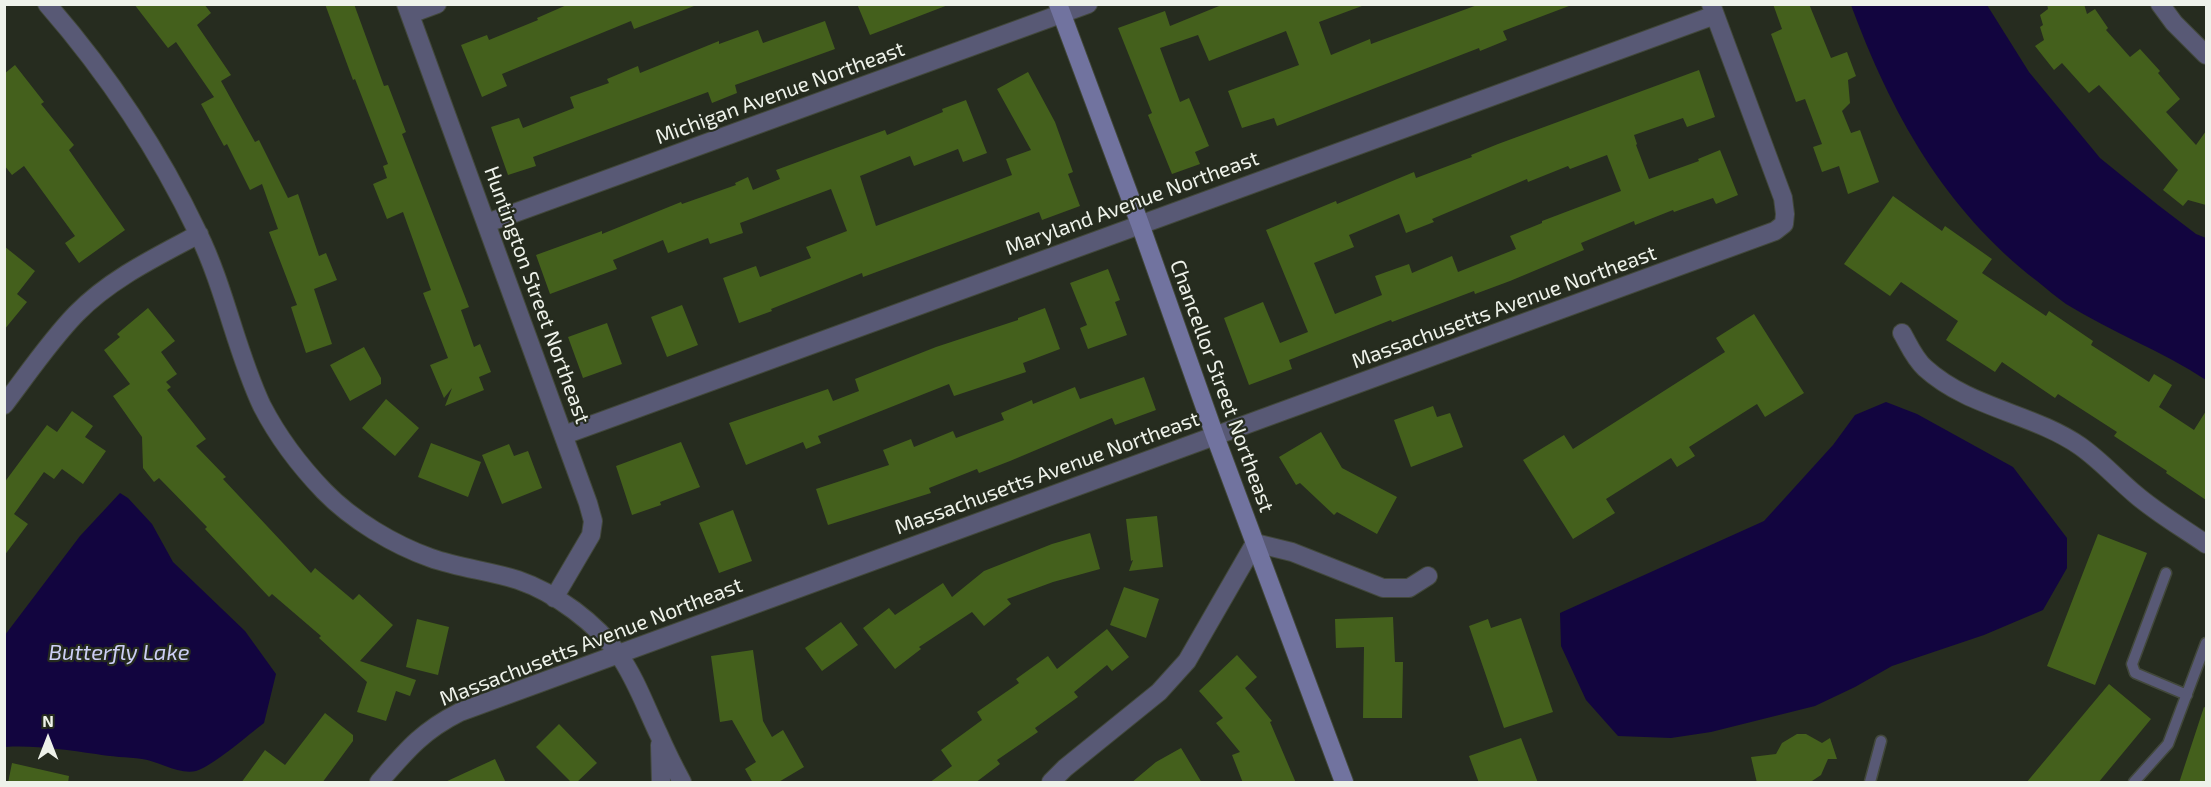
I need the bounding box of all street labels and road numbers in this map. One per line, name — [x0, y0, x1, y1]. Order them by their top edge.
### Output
street label: Michigan Avenue Northeast — [652, 36, 908, 150]
street label: Maryland Avenue Northeast — [1002, 145, 1262, 261]
street label: Huntington Street Northeast — [479, 163, 595, 427]
street label: Massachusetts Avenue Northeast — [1348, 240, 1660, 374]
street label: Chancellor Street Northeast — [1165, 256, 1279, 516]
street label: Massachusetts Avenue Northeast — [891, 406, 1203, 540]
street label: Massachusetts Avenue Northeast — [436, 572, 746, 712]

